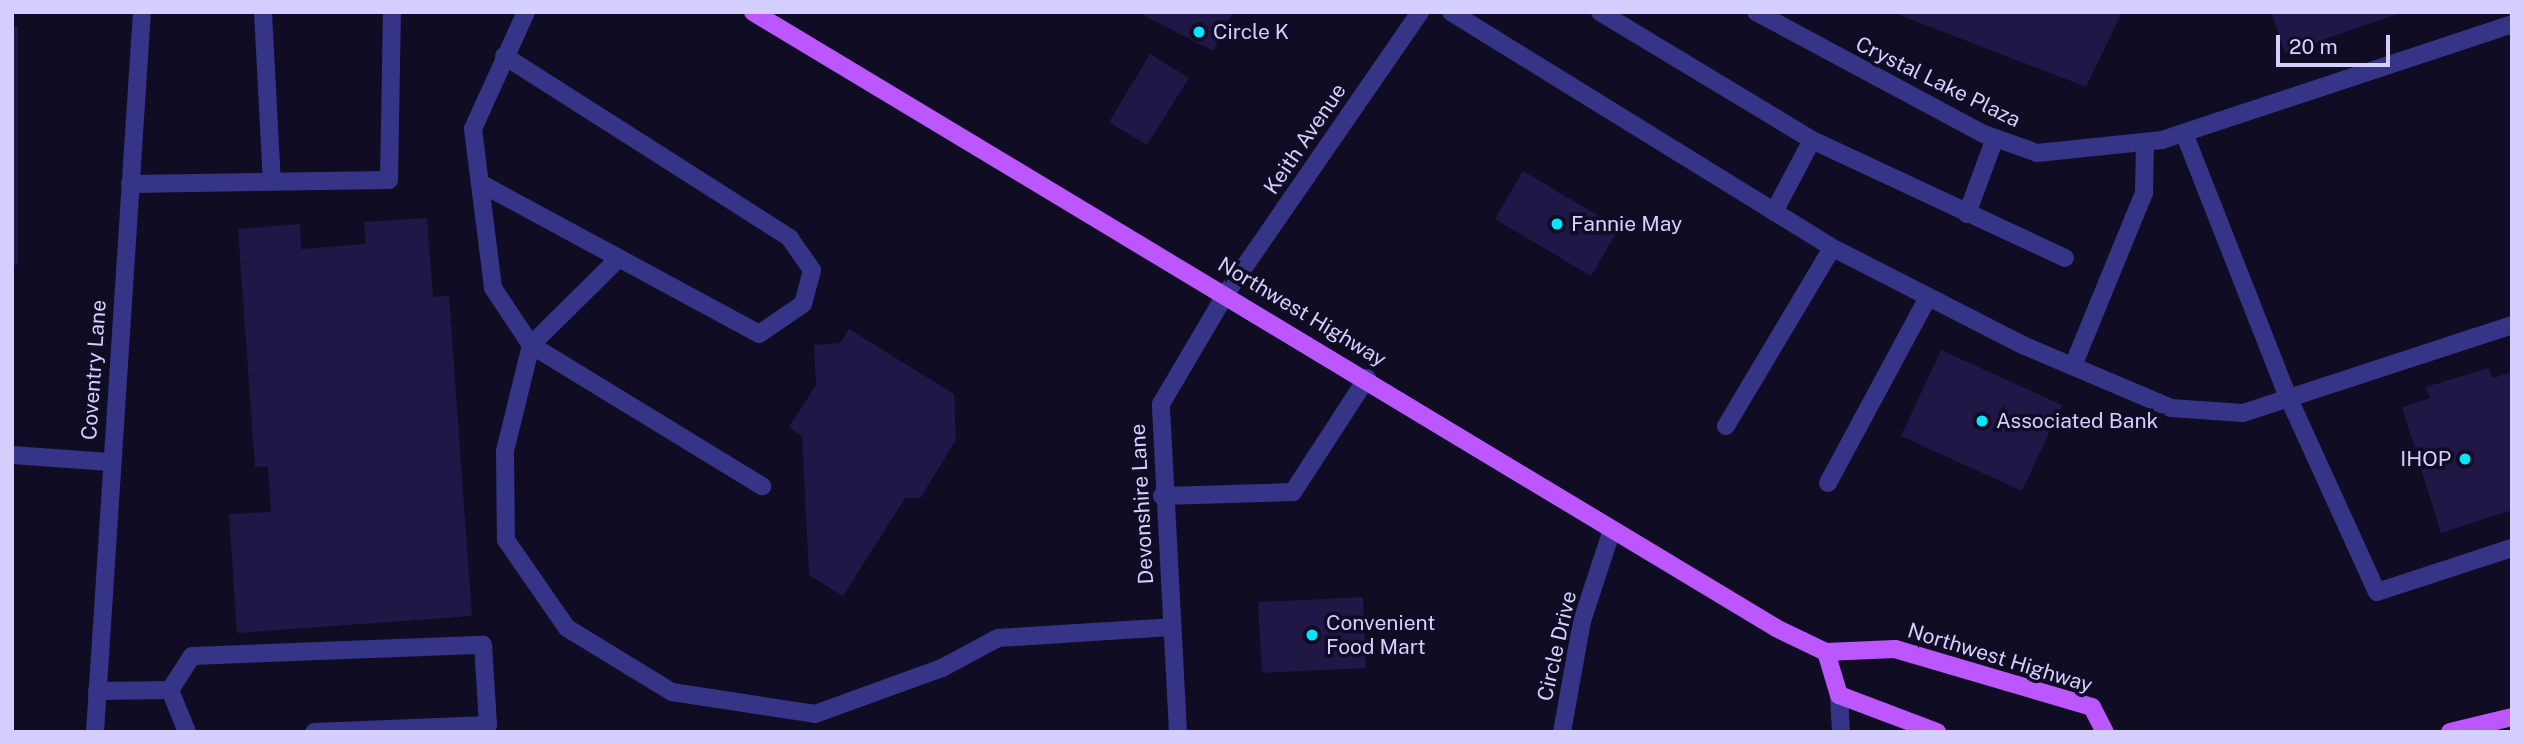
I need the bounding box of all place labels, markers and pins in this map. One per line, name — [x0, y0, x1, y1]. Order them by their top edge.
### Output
place label: Circle K — [1213, 19, 1289, 45]
marker: Circle K — [1191, 24, 1207, 40]
place label: Fannie May — [1571, 211, 1682, 237]
marker: Fannie May — [1549, 216, 1565, 232]
place label: Associated Bank — [1996, 408, 2158, 434]
marker: Associated Bank — [1974, 413, 1990, 429]
place label: IHOP — [2400, 446, 2451, 472]
marker: IHOP — [2457, 451, 2473, 467]
place label: Convenient Food Mart — [1326, 610, 1435, 660]
marker: Convenient Food Mart — [1304, 627, 1320, 643]

